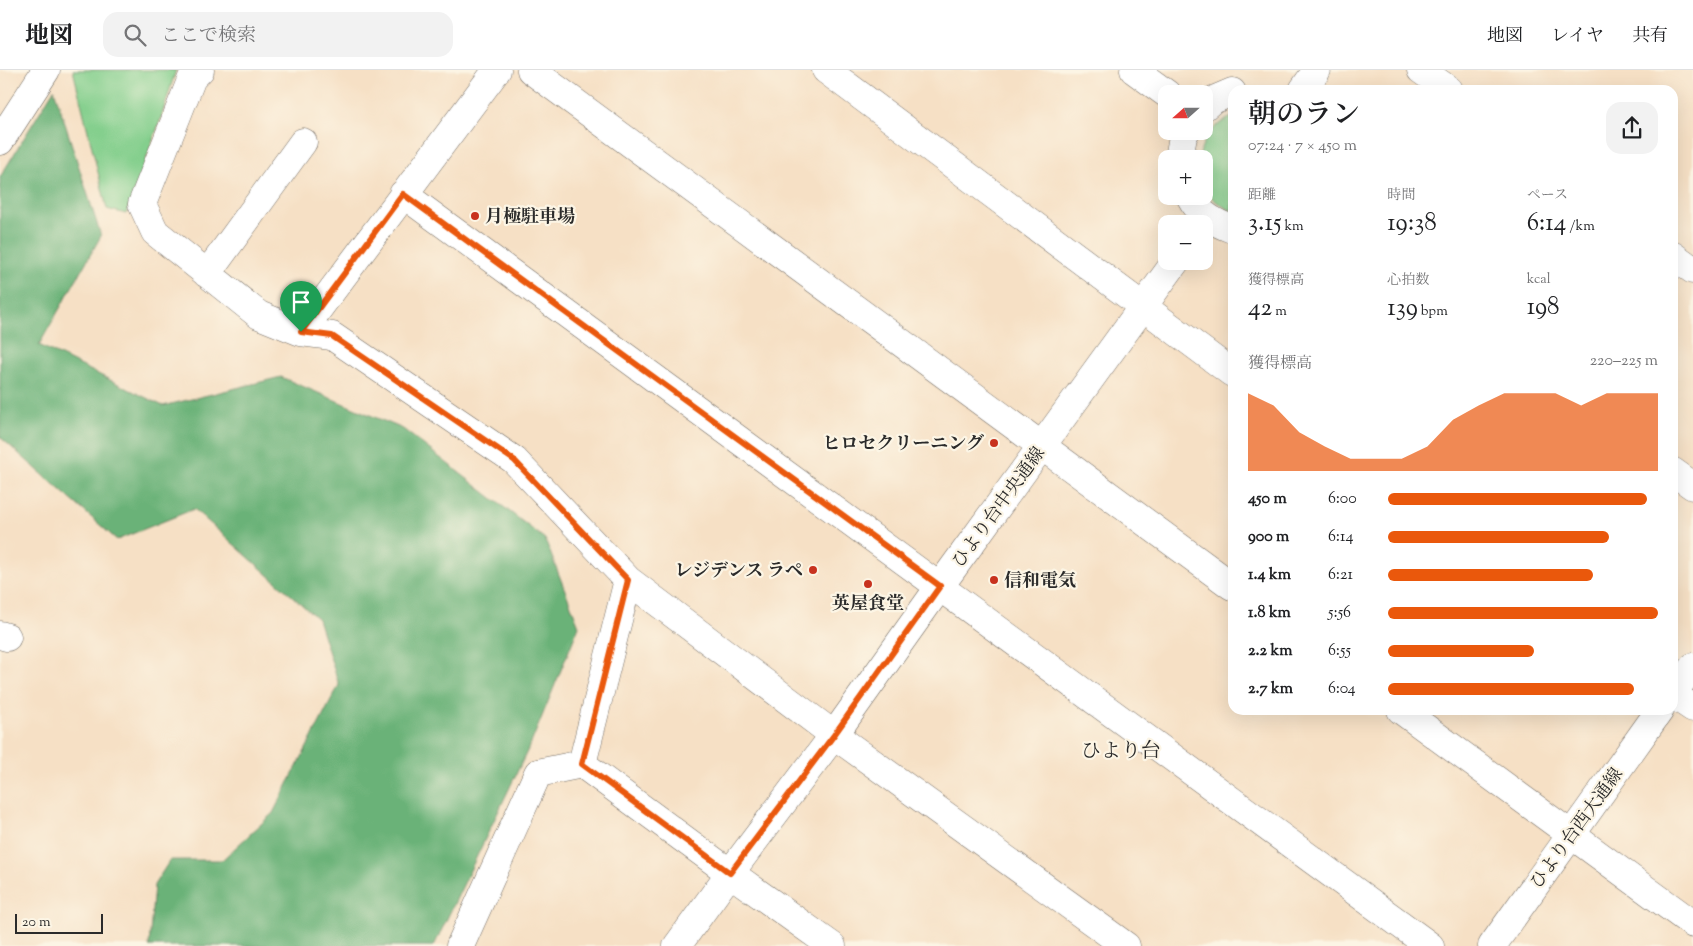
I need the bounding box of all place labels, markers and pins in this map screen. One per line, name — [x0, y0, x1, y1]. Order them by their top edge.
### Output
place label: 月極駐車場 — [485, 205, 575, 231]
marker: 月極駐車場 — [469, 210, 481, 222]
pin — [280, 281, 322, 332]
place label: ヒロセクリーニング — [822, 432, 984, 458]
marker: ヒロセクリーニング — [988, 437, 1000, 449]
place label: レジデンス ラペ — [675, 559, 803, 585]
marker: レジデンス ラペ — [807, 564, 819, 576]
place label: 信和電気 — [1004, 569, 1076, 595]
marker: 信和電気 — [988, 574, 1000, 586]
marker: 英屋食堂 — [862, 578, 874, 590]
place label: 英屋食堂 — [832, 592, 904, 618]

